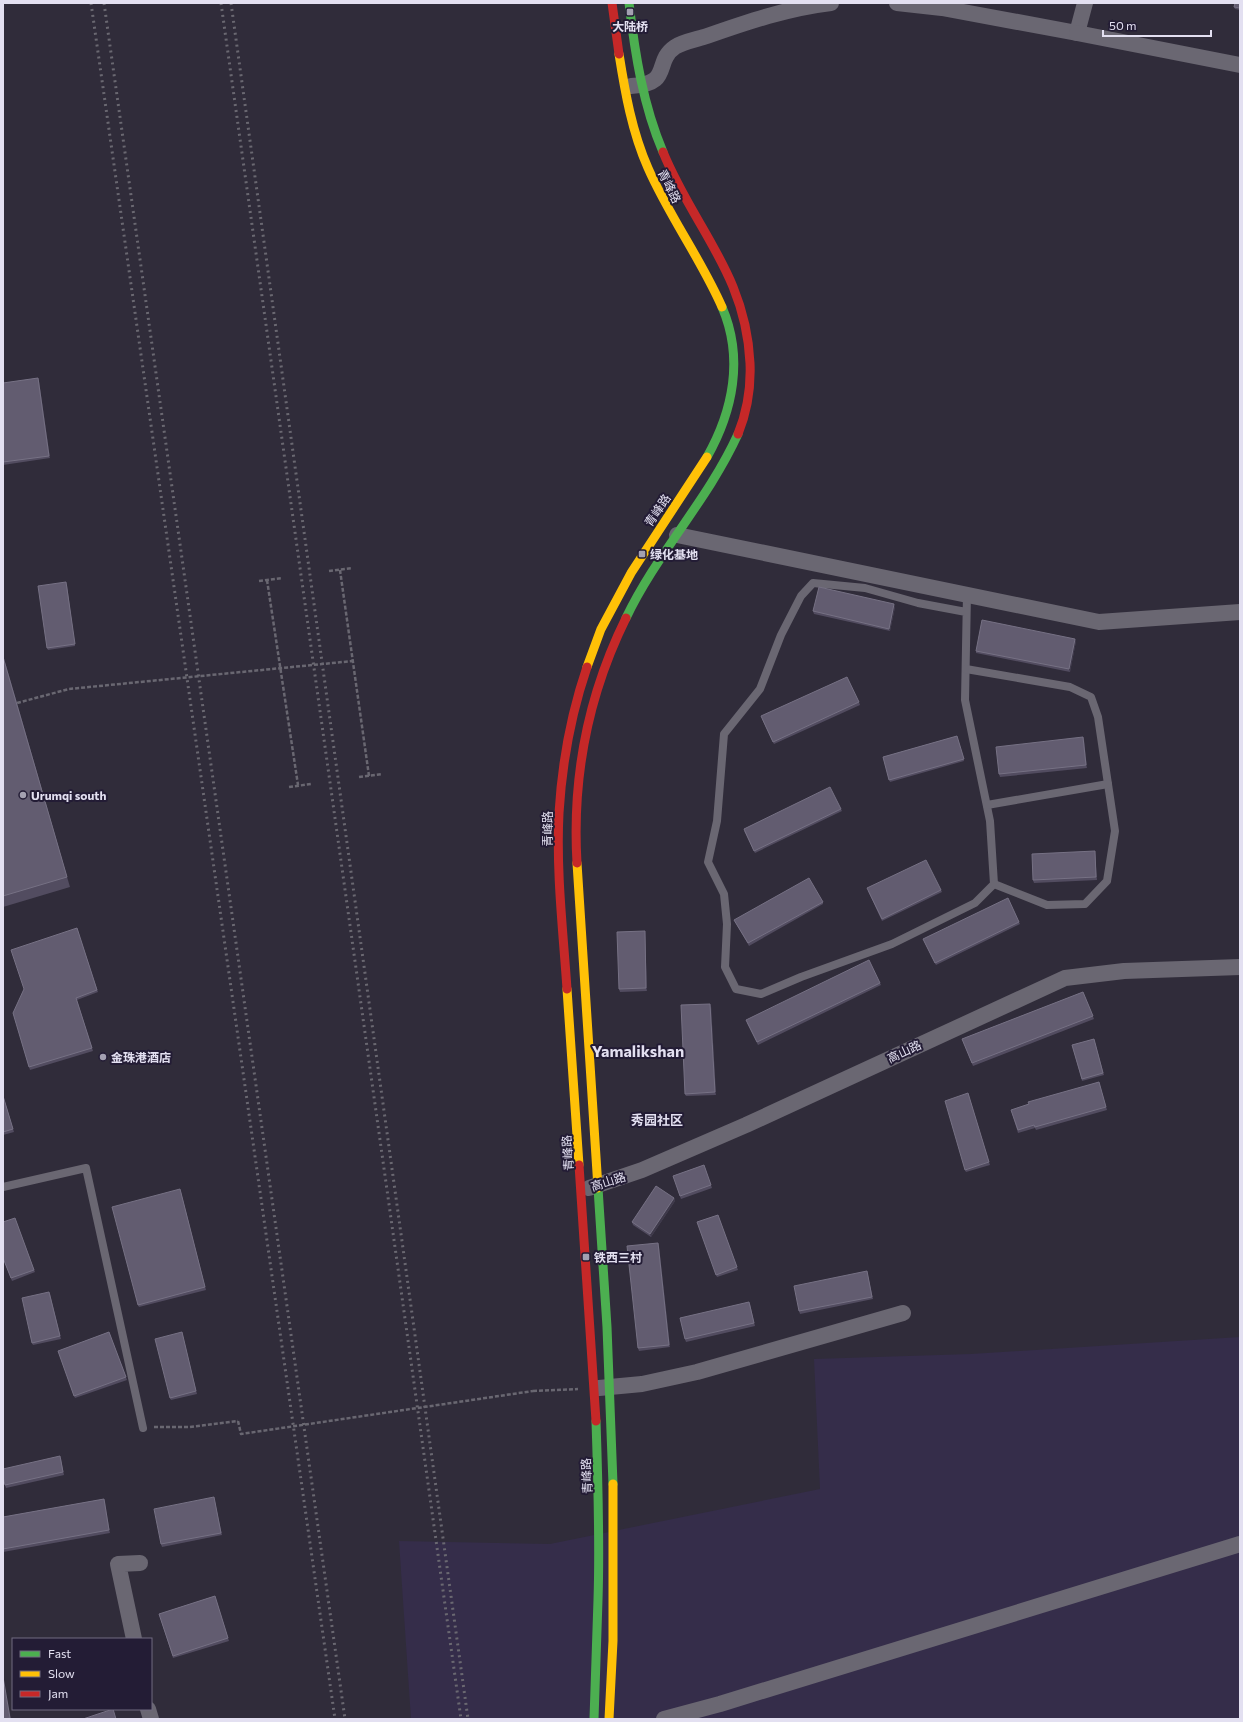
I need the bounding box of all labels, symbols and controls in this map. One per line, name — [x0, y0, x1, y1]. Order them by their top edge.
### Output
marker: 大陆桥 — [625, 7, 635, 17]
scale bar — [1103, 12, 1211, 38]
text: 50 m — [1109, 18, 1137, 32]
place label: 大陆桥 — [612, 19, 648, 33]
street label: 青峰路 — [656, 167, 684, 205]
street label: 青峰路 — [641, 491, 673, 529]
place label: 绿化基地 — [650, 547, 698, 561]
marker: 绿化基地 — [637, 549, 647, 559]
place label: Urumqi south — [31, 788, 106, 802]
marker: Urumqi south — [18, 790, 28, 800]
street label: 青峰路 — [540, 811, 554, 847]
street label: 高山路 — [885, 1037, 923, 1065]
district label: Yamalikshan — [592, 1041, 684, 1060]
place label: 金珠港酒店 — [111, 1050, 171, 1064]
marker: 金珠港酒店 — [98, 1052, 108, 1062]
district label: 秀园社区 — [631, 1112, 683, 1128]
street label: 青峰路 — [559, 1135, 575, 1171]
street label: 高山路 — [589, 1169, 627, 1193]
place label: 铁西三村 — [594, 1250, 642, 1264]
marker: 铁西三村 — [581, 1252, 591, 1262]
street label: 青峰路 — [578, 1458, 594, 1494]
legend — [12, 1638, 152, 1710]
text: Fast — [48, 1646, 71, 1660]
text: Slow — [48, 1666, 75, 1680]
text: Jam — [48, 1686, 68, 1701]

